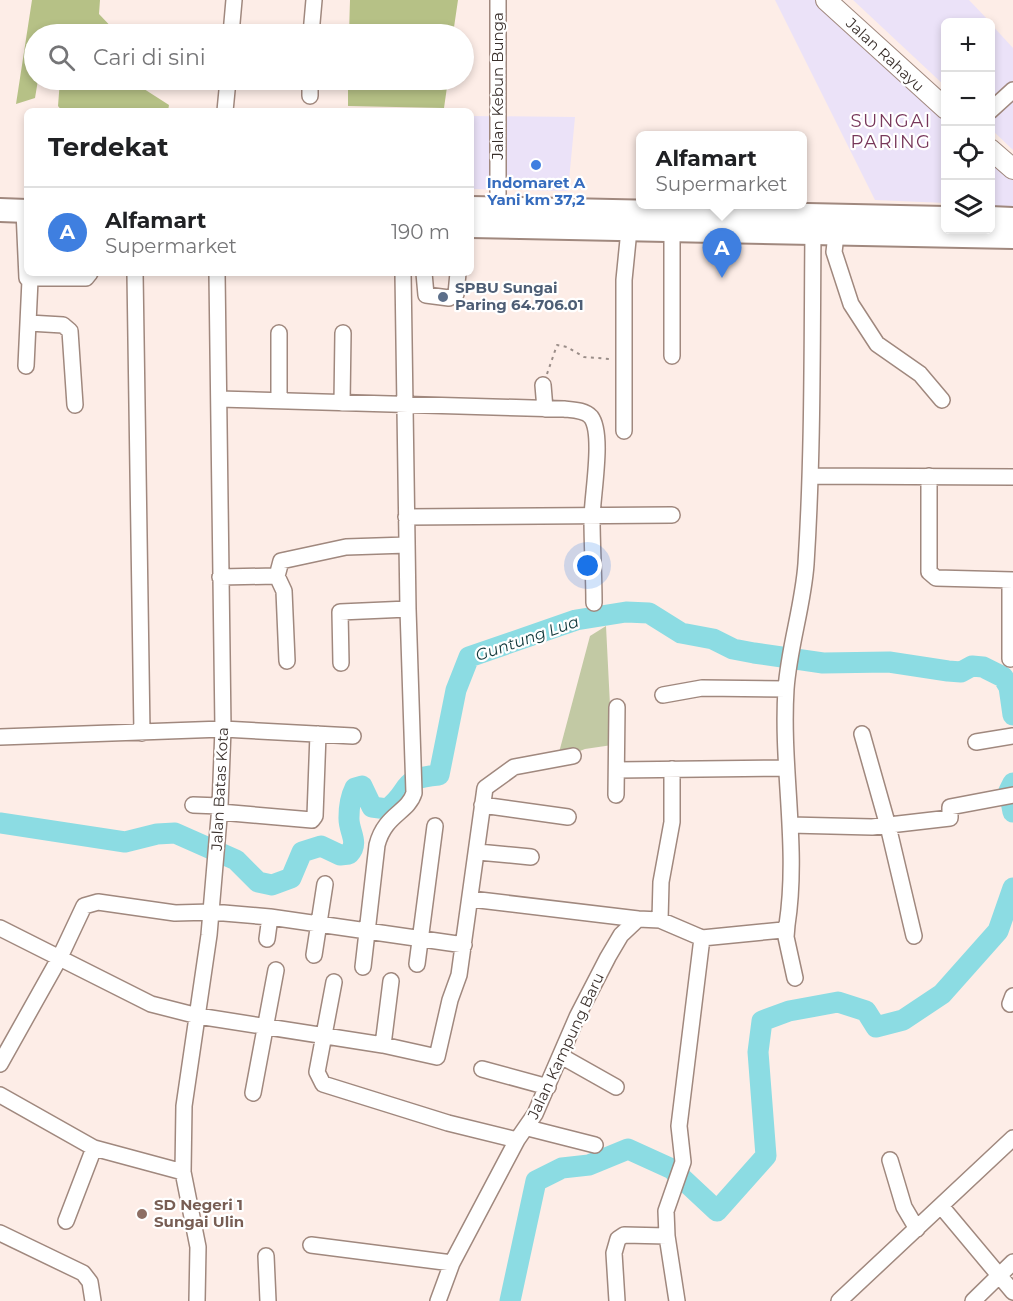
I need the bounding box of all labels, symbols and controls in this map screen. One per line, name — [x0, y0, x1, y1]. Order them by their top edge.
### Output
street label: Jalan Kebun Bunga — [488, 12, 507, 161]
street label: Jalan Rahayu — [842, 13, 928, 96]
map controls — [941, 18, 995, 234]
button: + — [941, 18, 995, 72]
search box — [24, 24, 474, 90]
icon: search — [45, 41, 78, 74]
text: Cari di sini — [93, 44, 206, 71]
button: − — [941, 72, 995, 126]
district label: SUNGAI PARING — [850, 110, 932, 153]
button: locate — [941, 126, 995, 180]
text: Terdekat — [48, 131, 169, 163]
popup — [636, 131, 807, 209]
text: Alfamart — [656, 145, 757, 172]
marker: Indomaret A Yani km 37,2 — [529, 158, 543, 172]
text: Supermarket — [656, 172, 787, 196]
place label: Indomaret A Yani km 37,2 — [486, 173, 586, 209]
button: layers — [941, 180, 995, 234]
text: Alfamart — [105, 207, 206, 234]
text: A — [60, 220, 75, 244]
text: 190 m — [391, 220, 450, 244]
pin: A — [702, 228, 742, 278]
text: Supermarket — [105, 234, 237, 258]
place label: SPBU Sungai Paring 64.706.01 — [455, 278, 584, 314]
marker: SPBU Sungai Paring 64.706.01 — [436, 290, 450, 304]
your location — [573, 551, 602, 580]
water label: Guntung Lua — [473, 612, 581, 665]
street label: Jalan Batas Kota — [207, 727, 232, 852]
street label: Jalan Kampung Baru — [523, 970, 608, 1123]
place label: SD Negeri 1 Sungai Ulin — [154, 1195, 244, 1231]
marker: SD Negeri 1 Sungai Ulin — [135, 1207, 149, 1221]

